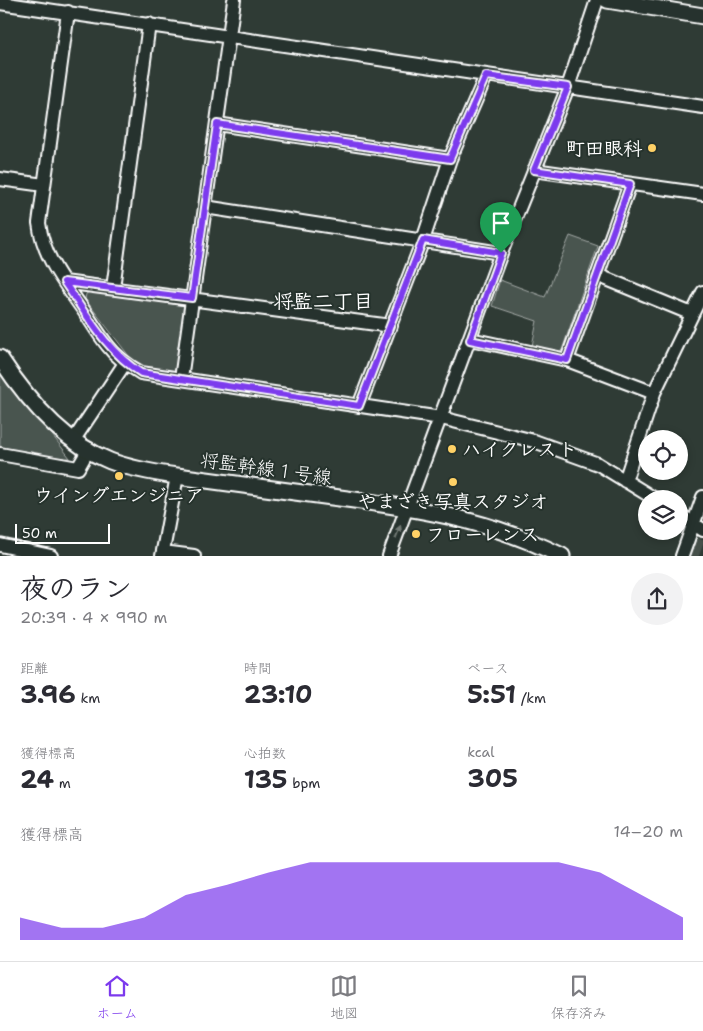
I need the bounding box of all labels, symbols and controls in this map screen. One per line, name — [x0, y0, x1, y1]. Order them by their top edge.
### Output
place label: 町田眼科 — [566, 136, 643, 161]
marker: 町田眼科 — [646, 142, 658, 154]
pin — [480, 202, 522, 253]
icon: arrive — [487, 209, 515, 237]
district label: 将監二丁目 — [273, 288, 373, 314]
map controls — [638, 430, 688, 540]
button: locate — [638, 430, 688, 480]
place label: ハイクレスト — [462, 437, 577, 462]
marker: ハイクレスト — [446, 443, 458, 455]
street label: 将監幹線１号線 — [198, 447, 334, 490]
marker: ウイングエンジニア — [113, 470, 125, 482]
marker: やまざき写真スタジオ — [447, 476, 459, 488]
place label: ウイングエンジニア — [34, 483, 204, 508]
place label: やまざき写真スタジオ — [358, 489, 548, 514]
button: layers — [638, 490, 688, 540]
scale bar — [15, 521, 110, 544]
place label: フローレンス — [426, 522, 539, 547]
text: 50 m — [22, 524, 57, 542]
one-way arrow — [395, 524, 402, 539]
marker: フローレンス — [410, 528, 422, 540]
text: 夜のラン — [20, 569, 132, 607]
button: share — [631, 573, 683, 625]
text: 20:39 · 4 × 990 m — [20, 607, 167, 628]
text: 距離 — [20, 659, 48, 677]
text: 時間 — [244, 659, 272, 677]
text: ペース — [467, 659, 509, 677]
text: 3.96 — [20, 677, 76, 711]
text: 23:10 — [244, 677, 312, 711]
text: 5:51 — [467, 677, 516, 711]
text: km — [76, 689, 100, 707]
text: /km — [516, 689, 546, 707]
text: kcal — [467, 743, 495, 761]
text: 獲得標高 — [20, 744, 76, 762]
text: 心拍数 — [244, 744, 286, 762]
text: 305 — [467, 761, 518, 795]
text: 24 — [20, 762, 54, 796]
text: 135 — [244, 762, 287, 796]
text: m — [54, 774, 71, 792]
text: bpm — [287, 774, 320, 792]
text: 14–20 m — [614, 821, 683, 842]
text: 獲得標高 — [20, 824, 84, 845]
tab: ホーム — [96, 972, 138, 1022]
tab: 地図 — [330, 972, 358, 1022]
tab: 保存済み — [551, 972, 607, 1022]

